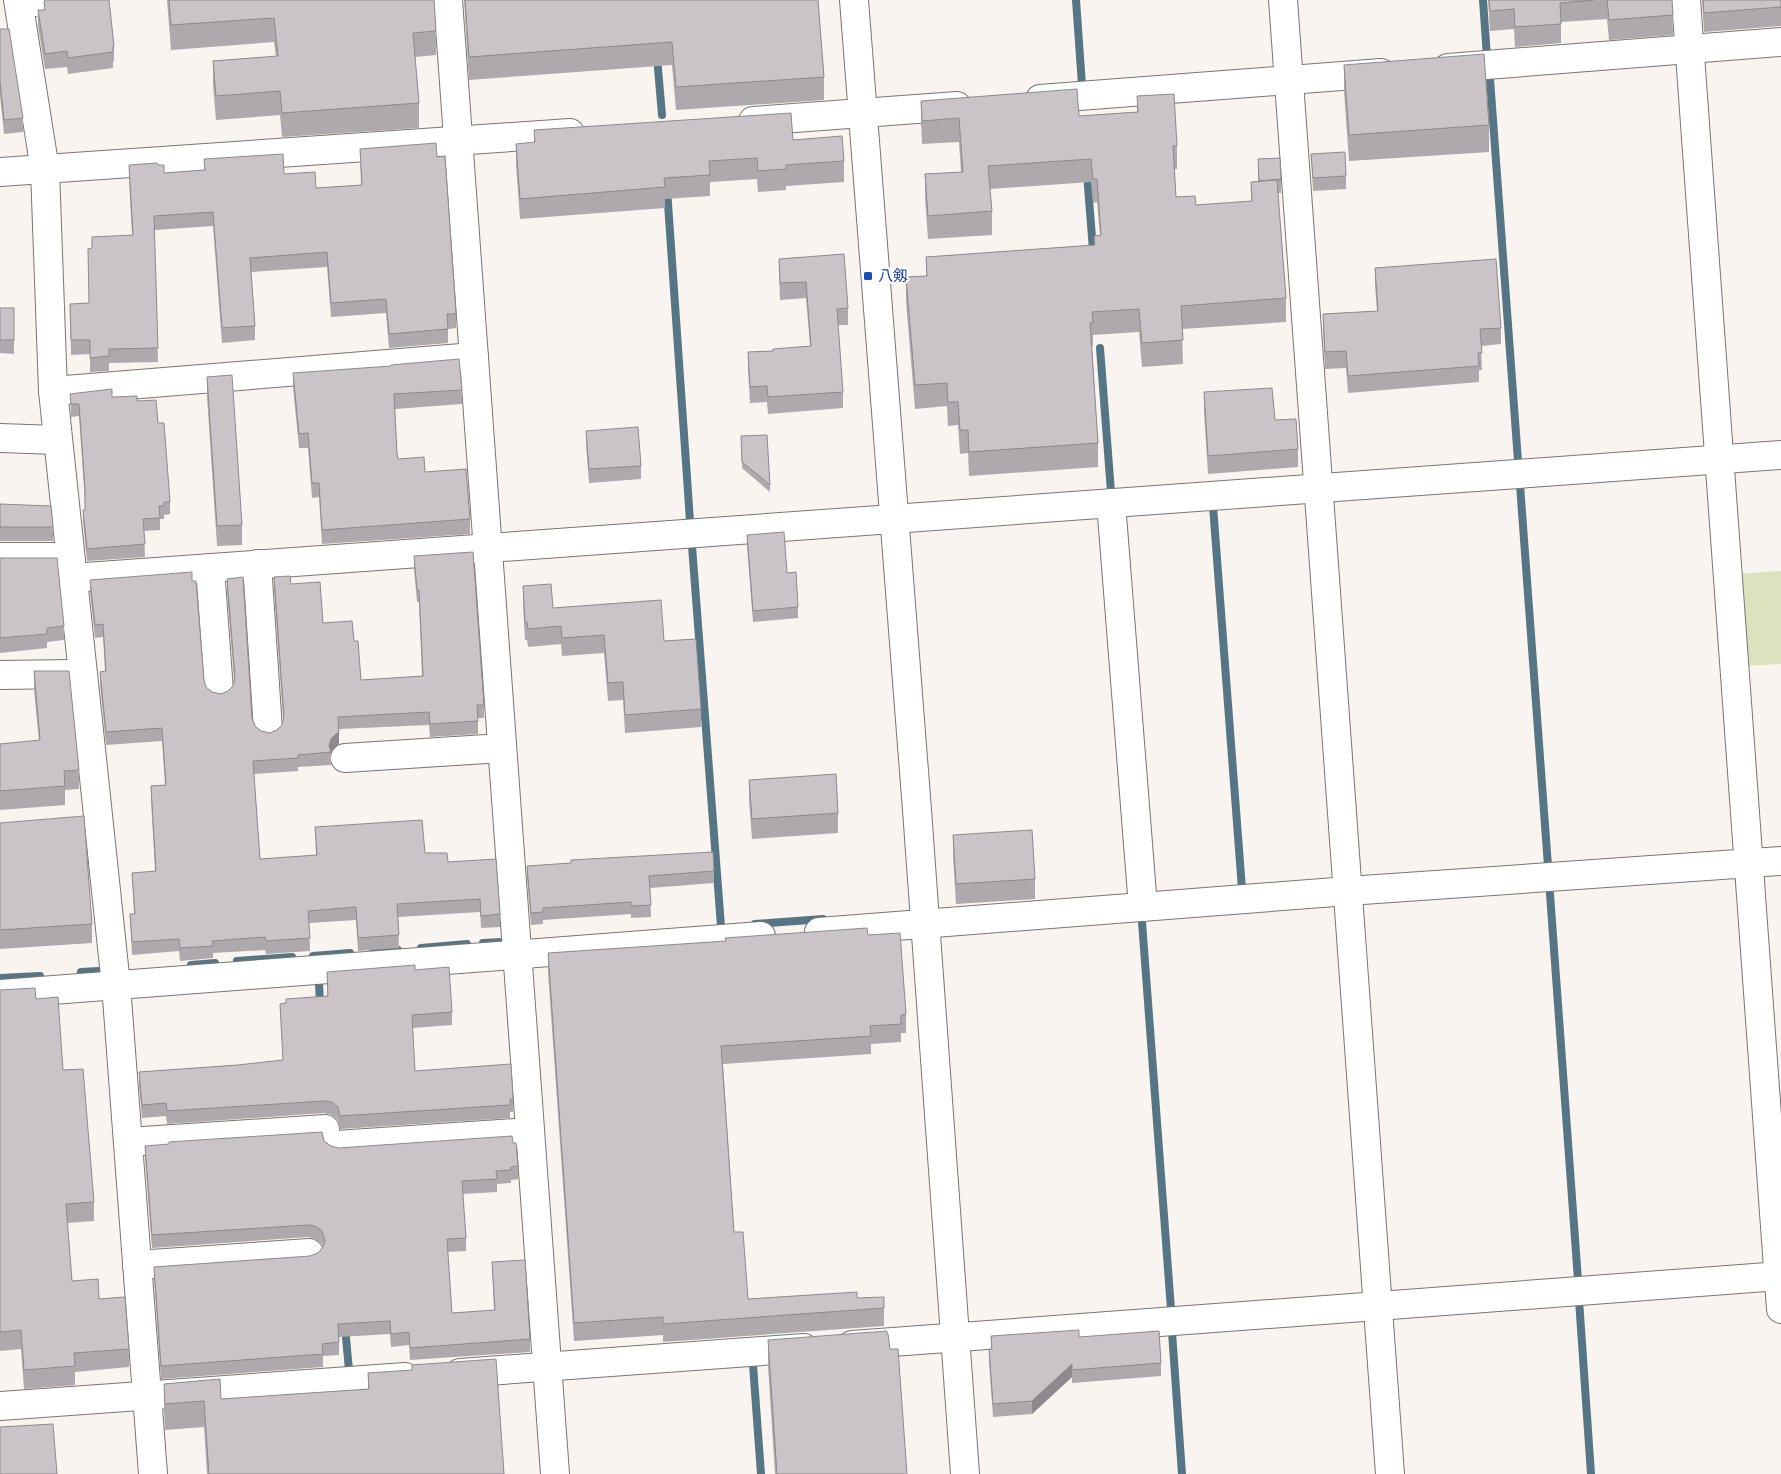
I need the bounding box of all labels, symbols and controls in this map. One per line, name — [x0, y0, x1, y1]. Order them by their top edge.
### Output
place label: 八剱 — [878, 266, 908, 284]
marker: 八剱 — [862, 270, 874, 282]

